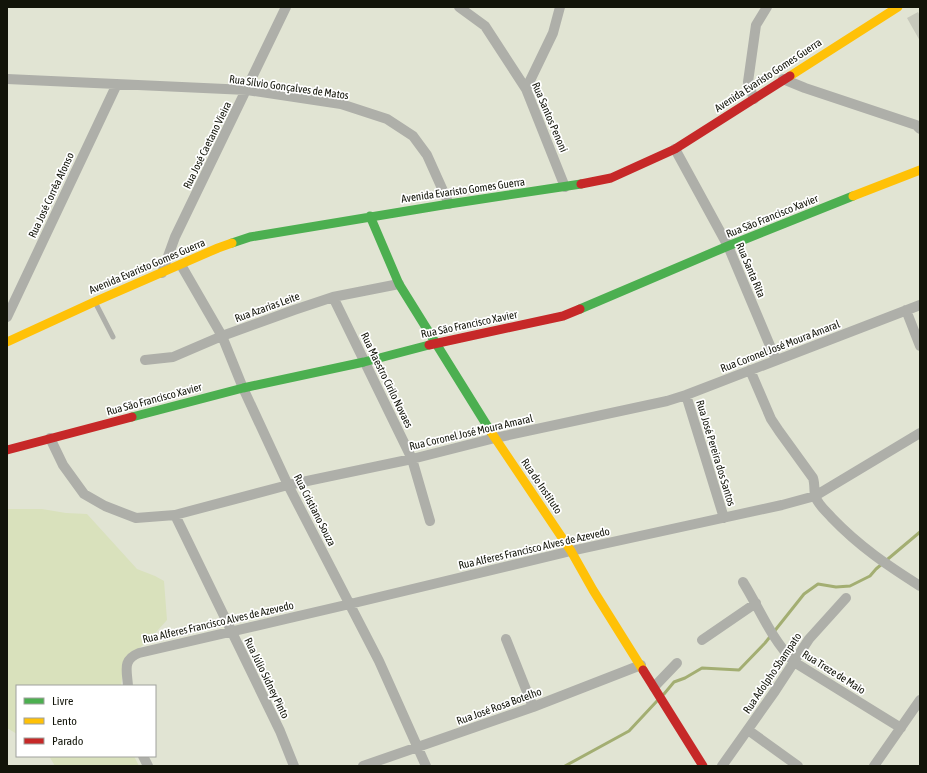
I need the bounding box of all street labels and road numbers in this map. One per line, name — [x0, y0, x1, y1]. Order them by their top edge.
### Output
street label: Avenida Evaristo Gomes Guerra — [712, 36, 824, 114]
street label: Rua Sílvio Gonçalves de Matos — [228, 73, 350, 101]
street label: Rua Santos Penoni — [530, 80, 570, 154]
street label: Rua José Caetano Vieira — [181, 99, 233, 191]
street label: Rua José Corrêa Afonso — [26, 150, 76, 240]
street label: Avenida Evaristo Gomes Guerra — [400, 175, 526, 205]
street label: Rua São Francisco Xavier — [724, 192, 820, 240]
street label: Avenida Evaristo Gomes Guerra — [87, 236, 207, 296]
street label: Rua Santa Rita — [734, 241, 768, 299]
street label: Rua Azarias Leite — [233, 290, 301, 324]
street label: Rua São Francisco Xavier — [420, 308, 519, 340]
street label: Rua Coronel José Moura Amaral — [719, 318, 841, 374]
street label: Rua Maestro Cirilo Novaes — [359, 330, 415, 430]
street label: Rua São Francisco Xavier — [105, 380, 204, 417]
street label: Rua José Pereira dos Santos — [694, 399, 738, 508]
street label: Rua Coronel José Moura Amaral — [408, 412, 534, 452]
street label: Rua do Instituto — [519, 456, 565, 516]
street label: Rua Cristiano Souza — [292, 472, 338, 548]
street label: Rua Alferes Francisco Alves de Azevedo — [457, 525, 611, 571]
street label: Rua Alferes Francisco Alves de Azevedo — [141, 599, 295, 645]
street label: Rua Adolpho Sbampato — [741, 630, 803, 716]
street label: Rua Júlio Sidney Pinto — [242, 636, 292, 720]
street label: Rua Treze de Maio — [800, 648, 868, 696]
street label: Rua José Rosa Botelho — [455, 685, 543, 727]

